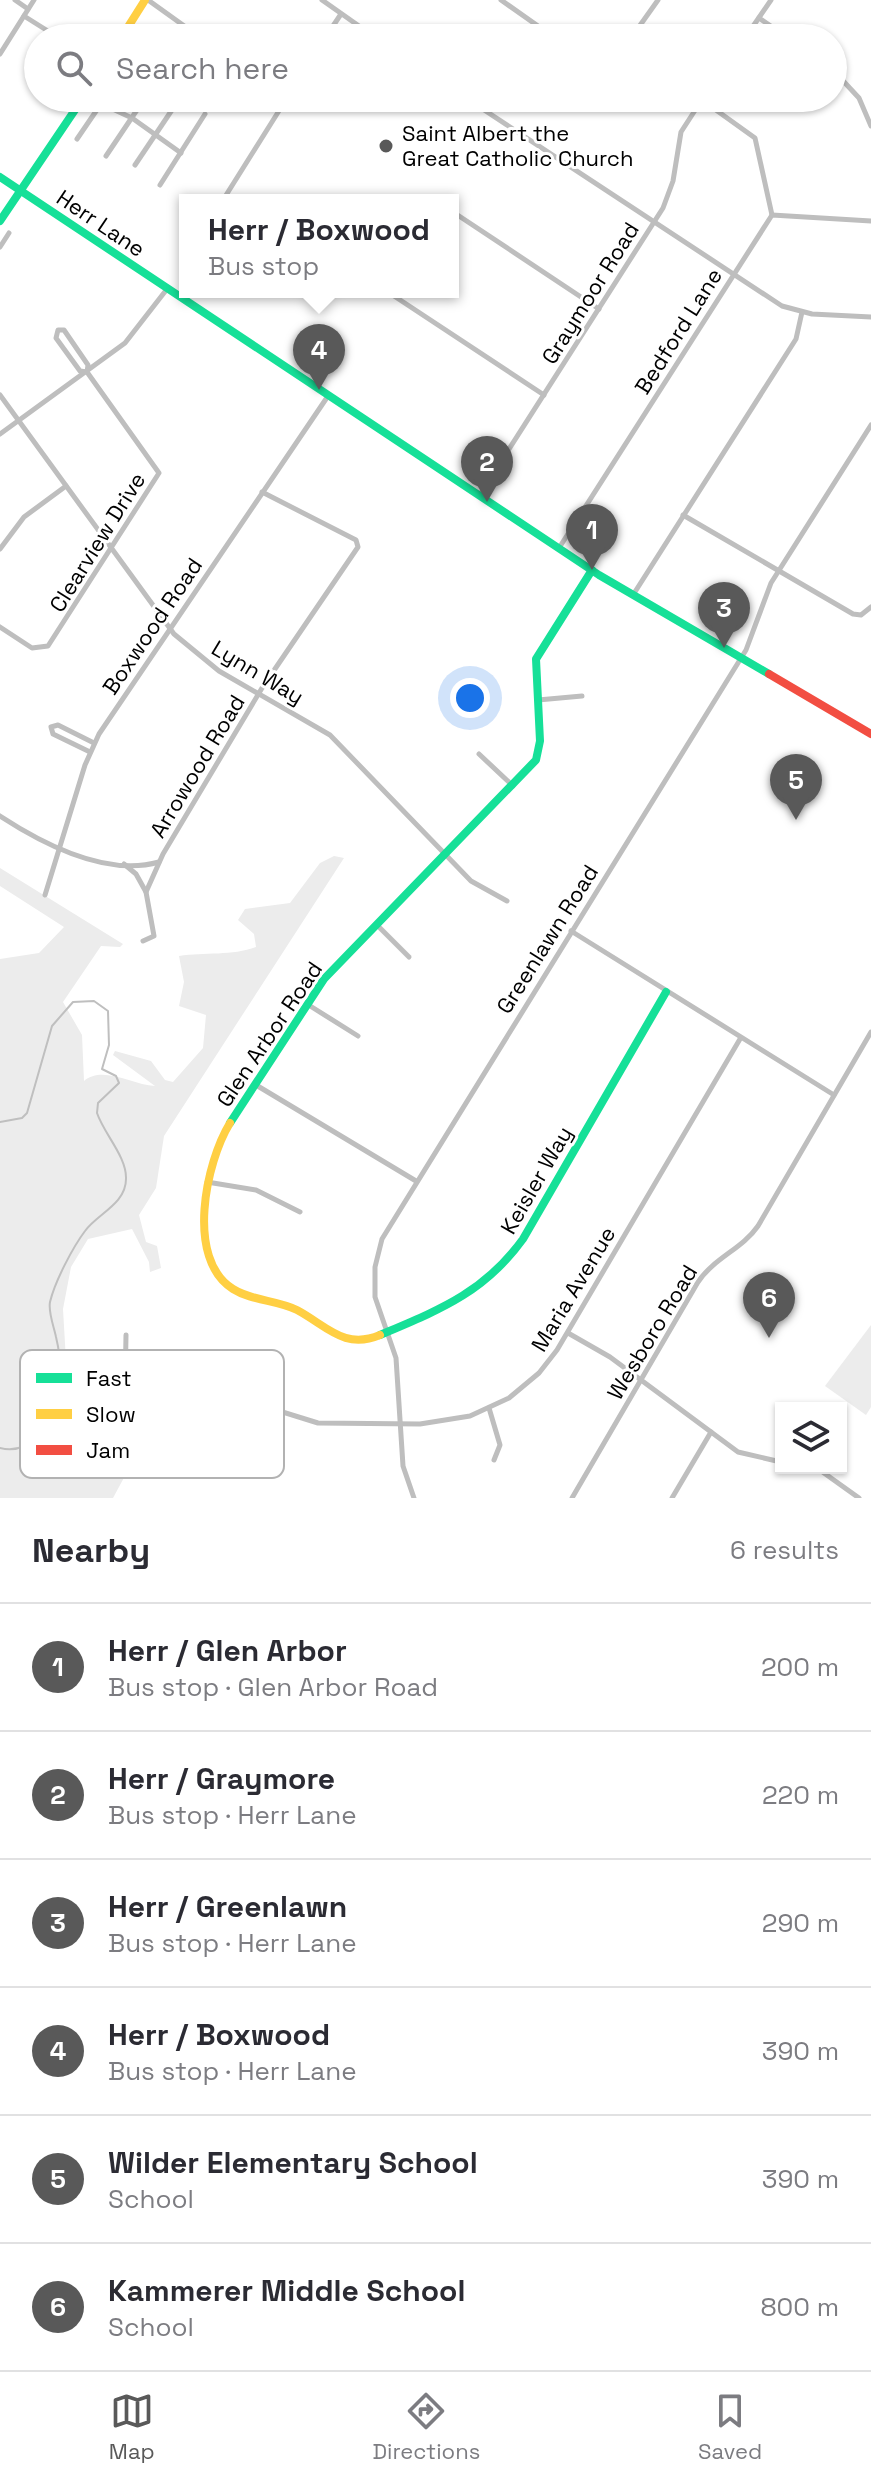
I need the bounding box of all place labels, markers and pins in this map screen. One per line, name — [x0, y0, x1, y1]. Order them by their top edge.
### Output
place label: Saint Albert the Great Catholic Church — [402, 119, 633, 172]
marker: Saint Albert the Great Catholic Church — [377, 137, 395, 155]
pin: 4 — [293, 324, 345, 390]
pin: 2 — [461, 436, 513, 502]
pin: 1 — [566, 504, 618, 570]
pin: 3 — [698, 582, 750, 648]
pin: 5 — [770, 754, 822, 820]
pin: 6 — [743, 1272, 795, 1338]

